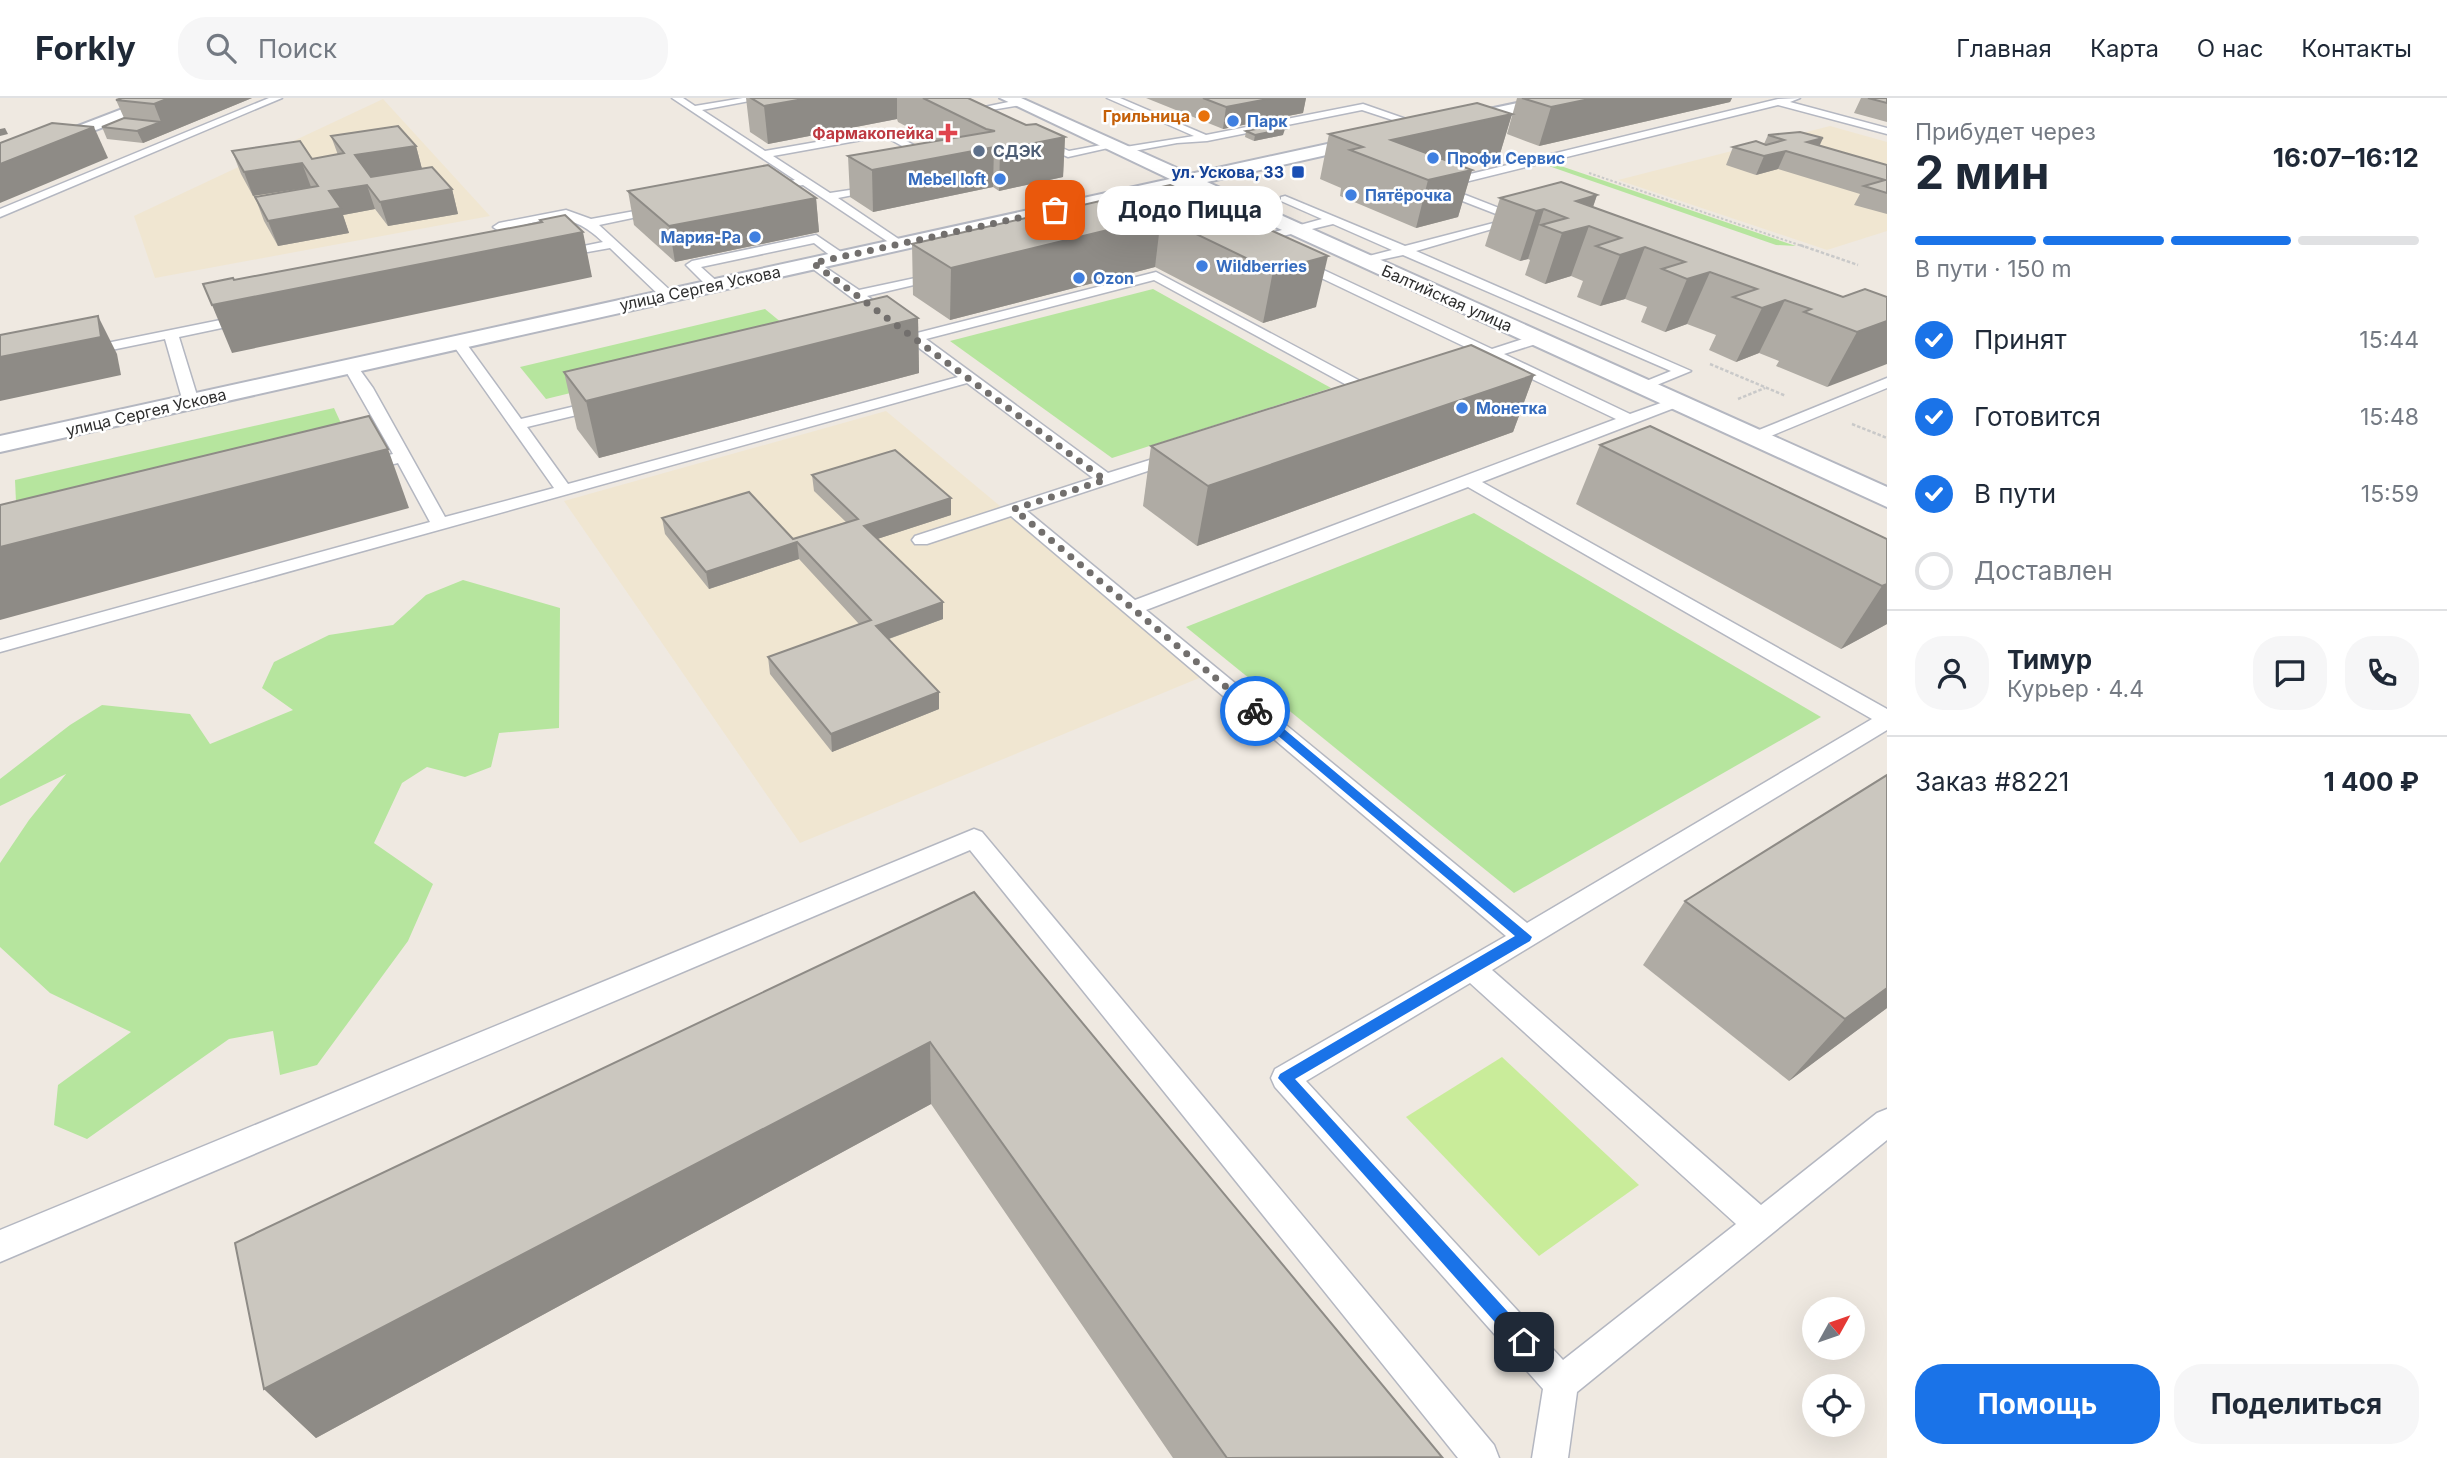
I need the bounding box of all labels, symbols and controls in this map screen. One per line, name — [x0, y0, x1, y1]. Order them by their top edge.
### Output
search box — [178, 17, 668, 80]
text: Forkly — [35, 28, 136, 68]
icon: search — [202, 29, 240, 67]
text: Поиск — [258, 33, 337, 64]
text: Главная — [1956, 34, 2052, 63]
text: Карта — [2090, 34, 2159, 63]
text: О нас — [2197, 34, 2263, 63]
text: Контакты — [2301, 34, 2412, 63]
place label: Грильница — [1103, 106, 1190, 126]
marker: Грильница — [1196, 108, 1212, 124]
place label: Парк — [1247, 111, 1288, 131]
marker: Парк — [1225, 113, 1241, 129]
text: Прибудет через — [1915, 118, 2096, 146]
place label: Фармакопейка — [812, 123, 934, 143]
marker: Фармакопейка — [940, 125, 956, 141]
place label: СДЭК — [993, 141, 1043, 161]
text: 16:07–16:12 — [2273, 142, 2419, 173]
marker: СДЭК — [971, 143, 987, 159]
text: 2 мин — [1915, 144, 2050, 200]
place label: Профи Сервис — [1447, 148, 1565, 168]
marker: Профи Сервис — [1425, 150, 1441, 166]
place label: ул. Ускова, 33 — [1171, 162, 1284, 182]
marker: ул. Ускова, 33 — [1290, 164, 1306, 180]
place label: Mebel loft — [908, 169, 986, 189]
marker: Mebel loft — [992, 171, 1008, 187]
pin — [1025, 180, 1085, 240]
place label: Пятёрочка — [1365, 185, 1452, 205]
callout: Додо Пицца — [1097, 186, 1282, 234]
marker: Пятёрочка — [1343, 187, 1359, 203]
icon: bag — [1036, 191, 1074, 229]
text: Додо Пицца — [1118, 196, 1262, 224]
place label: Мария-Ра — [661, 227, 741, 247]
marker: Мария-Ра — [747, 229, 763, 245]
text: В пути · 150 m — [1915, 255, 2072, 283]
place label: Wildberries — [1216, 256, 1307, 276]
marker: Wildberries — [1194, 258, 1210, 274]
street label: Балтийская улица — [1379, 260, 1515, 336]
street label: улица Сергея Ускова — [618, 261, 782, 315]
place label: Ozon — [1093, 268, 1134, 288]
marker: Ozon — [1071, 270, 1087, 286]
icon: check — [1915, 321, 1953, 359]
text: Принят — [1974, 324, 2067, 355]
text: 15:44 — [2359, 326, 2419, 354]
street label: улица Сергея Ускова — [64, 384, 228, 440]
place label: Монетка — [1476, 398, 1547, 418]
icon: check — [1915, 398, 1953, 436]
marker: Монетка — [1454, 400, 1470, 416]
text: Готовится — [1974, 401, 2101, 432]
text: 15:48 — [2360, 403, 2419, 431]
icon: check — [1915, 475, 1953, 513]
text: В пути — [1974, 478, 2056, 509]
text: 15:59 — [2361, 480, 2419, 508]
text: Доставлен — [1974, 555, 2113, 586]
button: person — [1915, 636, 1989, 710]
button: chat — [2253, 636, 2327, 710]
button: phone — [2345, 636, 2419, 710]
text: Тимур — [2007, 644, 2092, 675]
text: Курьер · 4.4 — [2007, 675, 2144, 703]
courier — [1220, 676, 1290, 746]
icon: bike — [1236, 692, 1274, 730]
text: Заказ #8221 — [1915, 766, 2069, 797]
text: 1 400 ₽ — [2324, 766, 2419, 797]
north arrow — [1802, 1297, 1866, 1360]
map controls — [1802, 1297, 1865, 1437]
pin — [1494, 1312, 1554, 1372]
icon: home — [1505, 1323, 1543, 1361]
button: Помощь — [1915, 1364, 2160, 1444]
button: Поделиться — [2174, 1364, 2419, 1444]
button: locate — [1802, 1374, 1865, 1437]

